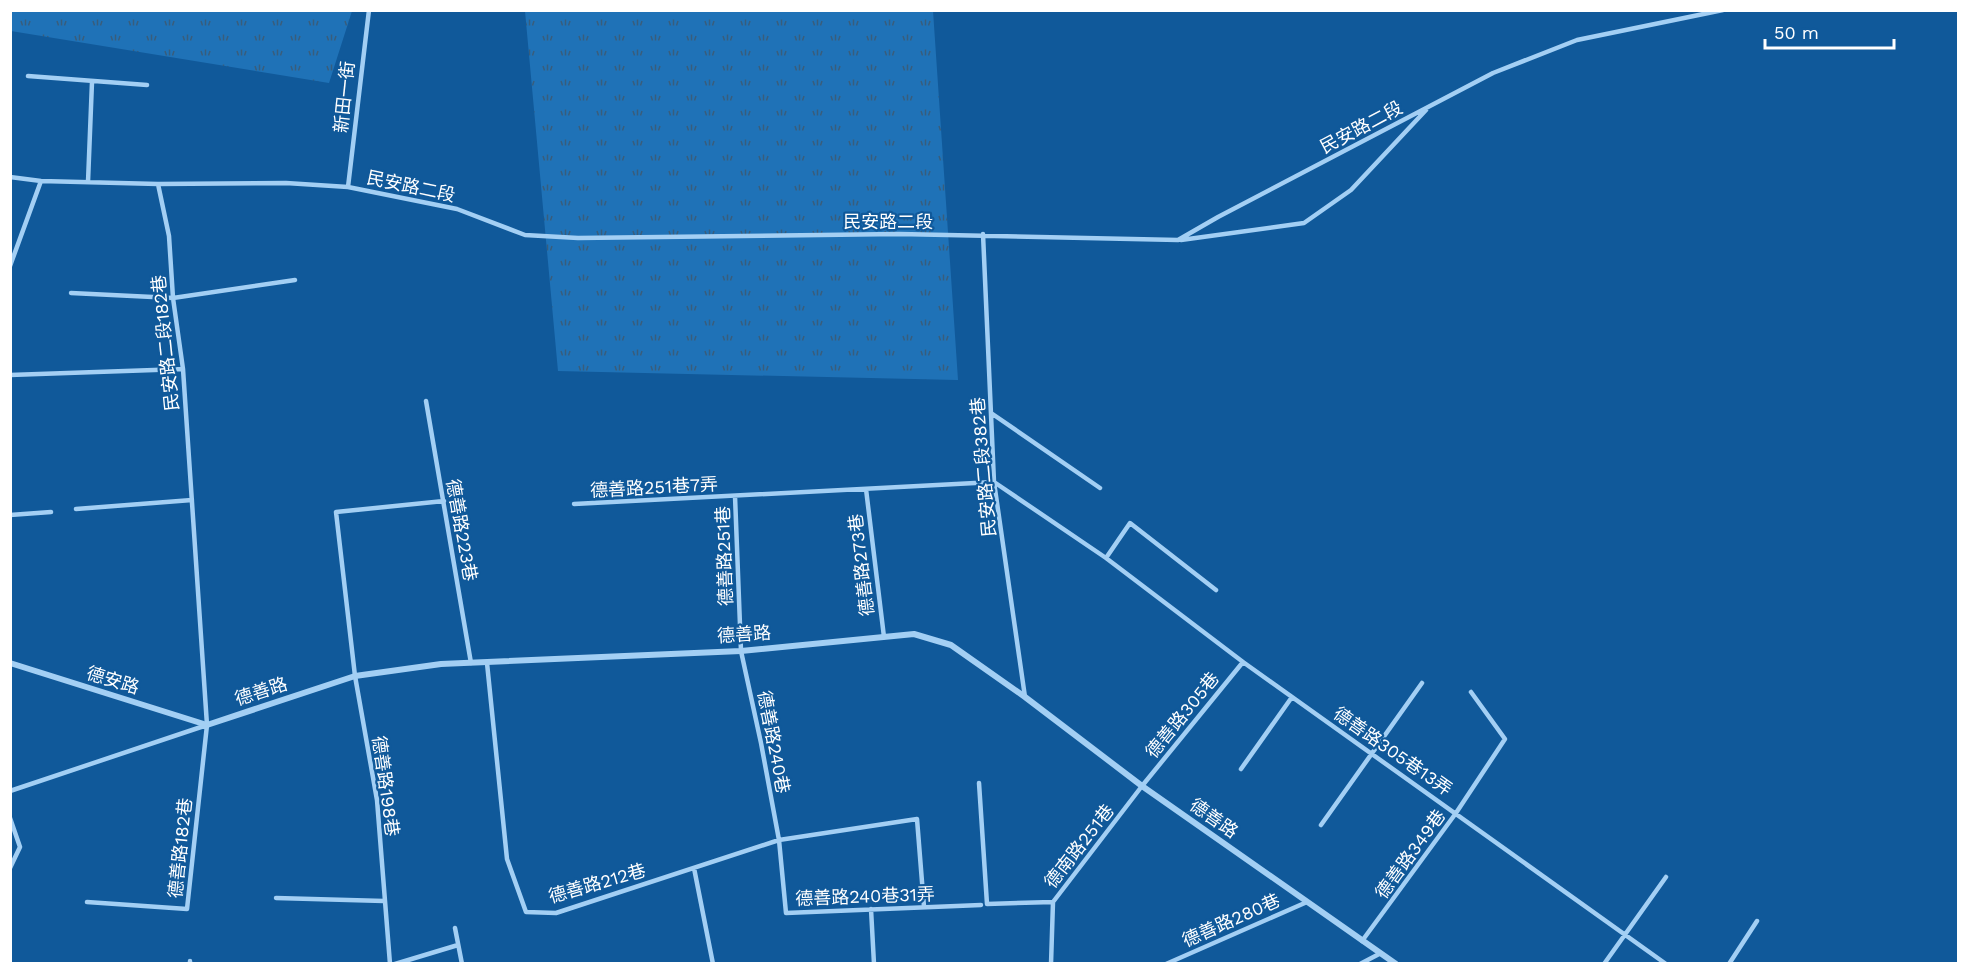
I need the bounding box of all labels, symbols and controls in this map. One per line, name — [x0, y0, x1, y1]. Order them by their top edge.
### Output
scale bar — [1765, 12, 1894, 50]
text: 50 m — [1774, 22, 1819, 43]
street label: 新田一街 — [330, 60, 358, 134]
street label: 民安路二段 — [1316, 97, 1406, 157]
street label: 民安路二段 — [365, 166, 457, 206]
street label: 民安路二段 — [843, 211, 933, 232]
street label: 民安路二段182巷 — [147, 274, 183, 412]
street label: 民安路二段382巷 — [966, 396, 1000, 538]
street label: 德善路251巷7弄 — [589, 473, 719, 501]
street label: 德善路223巷 — [443, 477, 481, 583]
street label: 德善路251巷 — [712, 506, 736, 606]
street label: 德善路273巷 — [844, 513, 878, 617]
street label: 德善路 — [716, 622, 772, 646]
street label: 德安路 — [84, 662, 142, 698]
street label: 德善路305巷 — [1141, 668, 1223, 762]
street label: 德善路 — [232, 673, 290, 709]
street label: 德善路240巷 — [754, 689, 794, 795]
street label: 德善路305巷13弄 — [1330, 702, 1456, 800]
street label: 德善路198巷 — [369, 734, 403, 838]
street label: 德善路 — [1186, 794, 1242, 842]
street label: 德善路182巷 — [164, 797, 196, 899]
street label: 德南路251巷 — [1040, 800, 1118, 892]
street label: 德善路349巷 — [1371, 806, 1449, 902]
street label: 德善路212巷 — [546, 859, 648, 907]
street label: 德善路240巷31弄 — [795, 883, 935, 909]
street label: 德善路280巷 — [1179, 889, 1283, 951]

